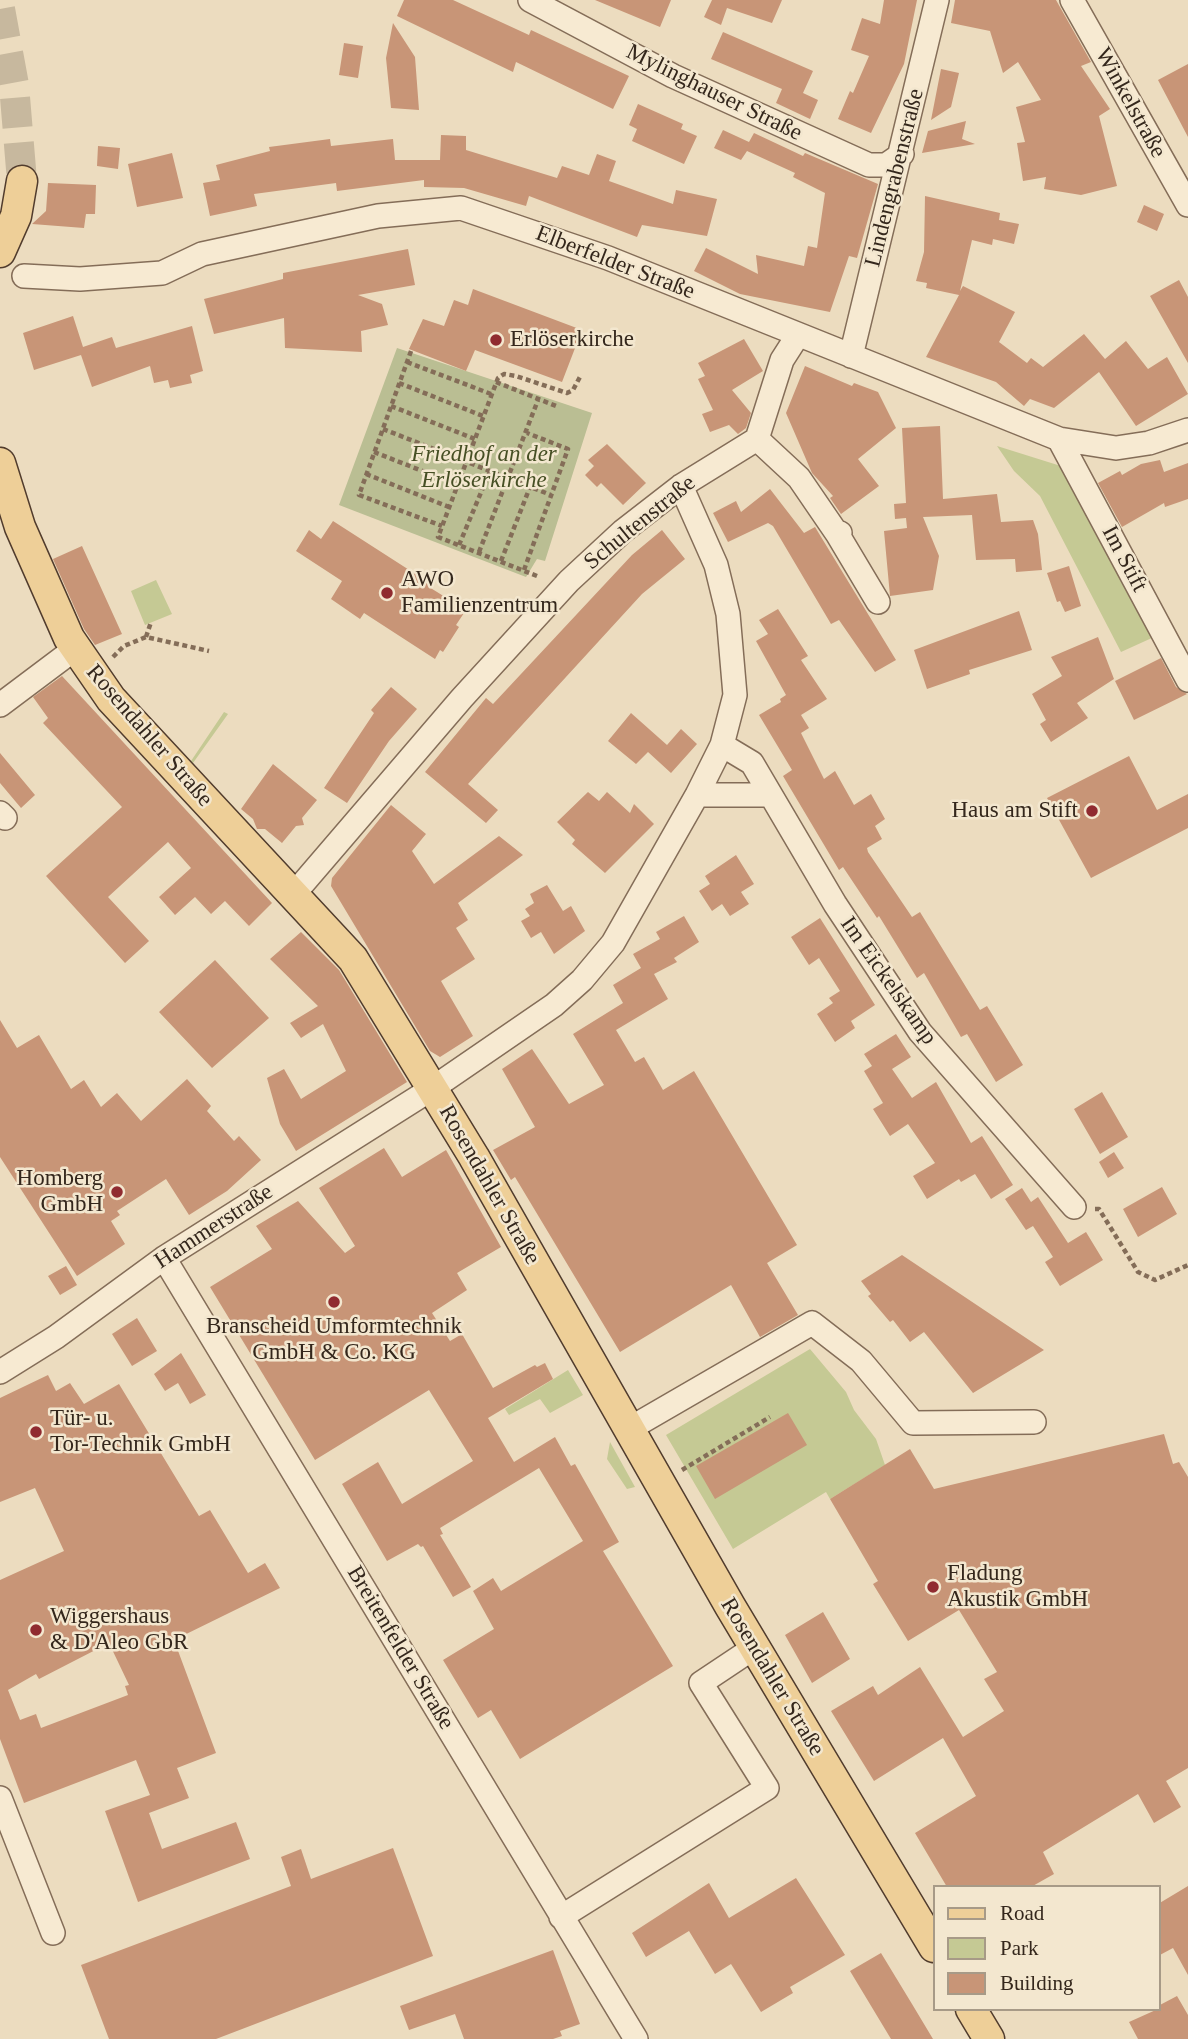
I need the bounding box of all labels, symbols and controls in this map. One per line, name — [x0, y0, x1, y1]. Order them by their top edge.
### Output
street label: Mylinghauser Straße — [622, 38, 806, 148]
street label: Winkelstraße — [1088, 43, 1172, 163]
street label: Lindengrabenstraße — [860, 86, 930, 270]
street label: Elberfelder Straße — [532, 220, 698, 306]
place label: Erlöserkirche — [510, 326, 634, 354]
marker: Erlöserkirche — [488, 332, 504, 348]
park label: Friedhof an der Erlöserkirche — [411, 441, 557, 495]
street label: Schultenstraße — [579, 470, 701, 576]
street label: Im Stift — [1095, 521, 1153, 597]
place label: AWO Familienzentrum — [401, 566, 558, 620]
marker: AWO Familienzentrum — [379, 585, 395, 601]
street label: Rosendahler Straße — [80, 659, 218, 813]
place label: Haus am Stift — [952, 797, 1078, 825]
marker: Haus am Stift — [1084, 803, 1100, 819]
street label: Im Eickelskamp — [834, 912, 942, 1050]
street label: Rosendahler Straße — [432, 1100, 546, 1270]
place label: Homberg GmbH — [17, 1165, 103, 1219]
street label: Hammerstraße — [150, 1179, 278, 1275]
marker: Homberg GmbH — [109, 1184, 125, 1200]
marker: Branscheid Umformtechnik GmbH & Co. KG — [326, 1294, 342, 1310]
place label: Branscheid Umformtechnik GmbH & Co. KG — [206, 1313, 462, 1367]
place label: Tür- u. Tor-Technik GmbH — [50, 1405, 231, 1459]
marker: Tür- u. Tor-Technik GmbH — [28, 1424, 44, 1440]
place label: Fladung Akustik GmbH — [947, 1560, 1088, 1614]
street label: Breitenfelder Straße — [340, 1561, 460, 1735]
marker: Fladung Akustik GmbH — [925, 1579, 941, 1595]
street label: Rosendahler Straße — [714, 1593, 830, 1761]
place label: Wiggershaus & D'Aleo GbR — [50, 1603, 188, 1657]
marker: Wiggershaus & D'Aleo GbR — [28, 1622, 44, 1638]
legend — [932, 1885, 1160, 2011]
text: Road — [1000, 1901, 1044, 1925]
text: Park — [1000, 1936, 1039, 1960]
text: Building — [1000, 1971, 1074, 1995]

